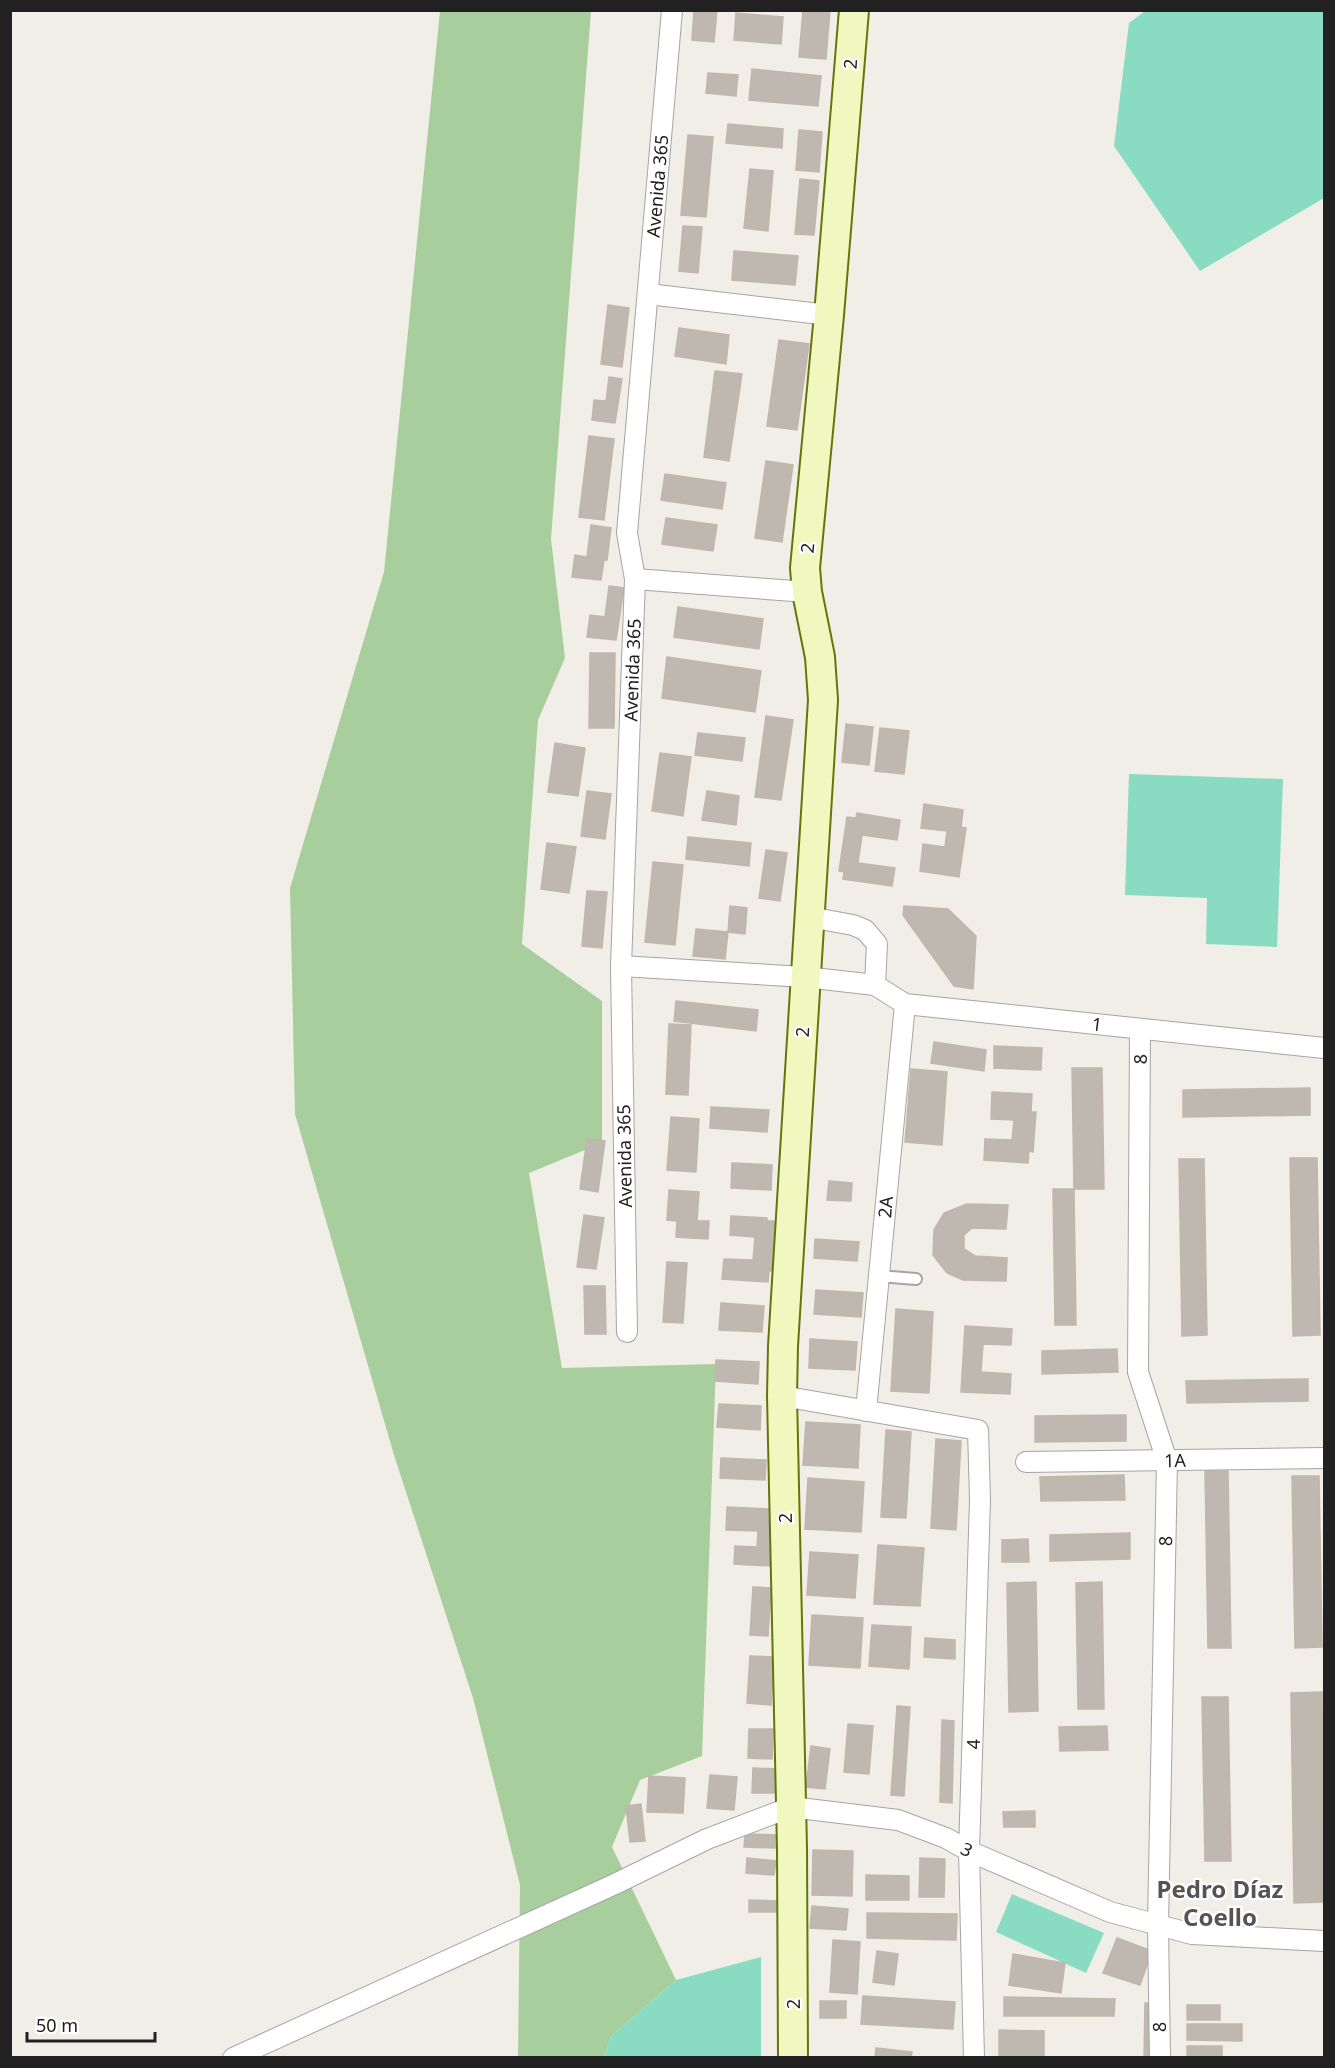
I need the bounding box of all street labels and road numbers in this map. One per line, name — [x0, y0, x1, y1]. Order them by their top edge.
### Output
street label: 2 — [838, 58, 862, 70]
street label: Avenida 365 — [641, 133, 673, 239]
street label: 2 — [795, 542, 819, 554]
street label: Avenida 365 — [618, 618, 646, 722]
street label: 1 — [1090, 1011, 1104, 1037]
street label: 2 — [790, 1026, 814, 1038]
street label: 8 — [1128, 1054, 1152, 1064]
street label: Avenida 365 — [611, 1104, 637, 1208]
street label: 2A — [872, 1195, 898, 1219]
street label: 1A — [1164, 1448, 1187, 1472]
street label: 2 — [773, 1513, 797, 1523]
street label: 8 — [1153, 1536, 1177, 1546]
street label: 4 — [961, 1738, 985, 1750]
street label: 3 — [957, 1836, 977, 1862]
street label: 2 — [781, 1999, 805, 2009]
street label: 8 — [1147, 2022, 1171, 2032]

